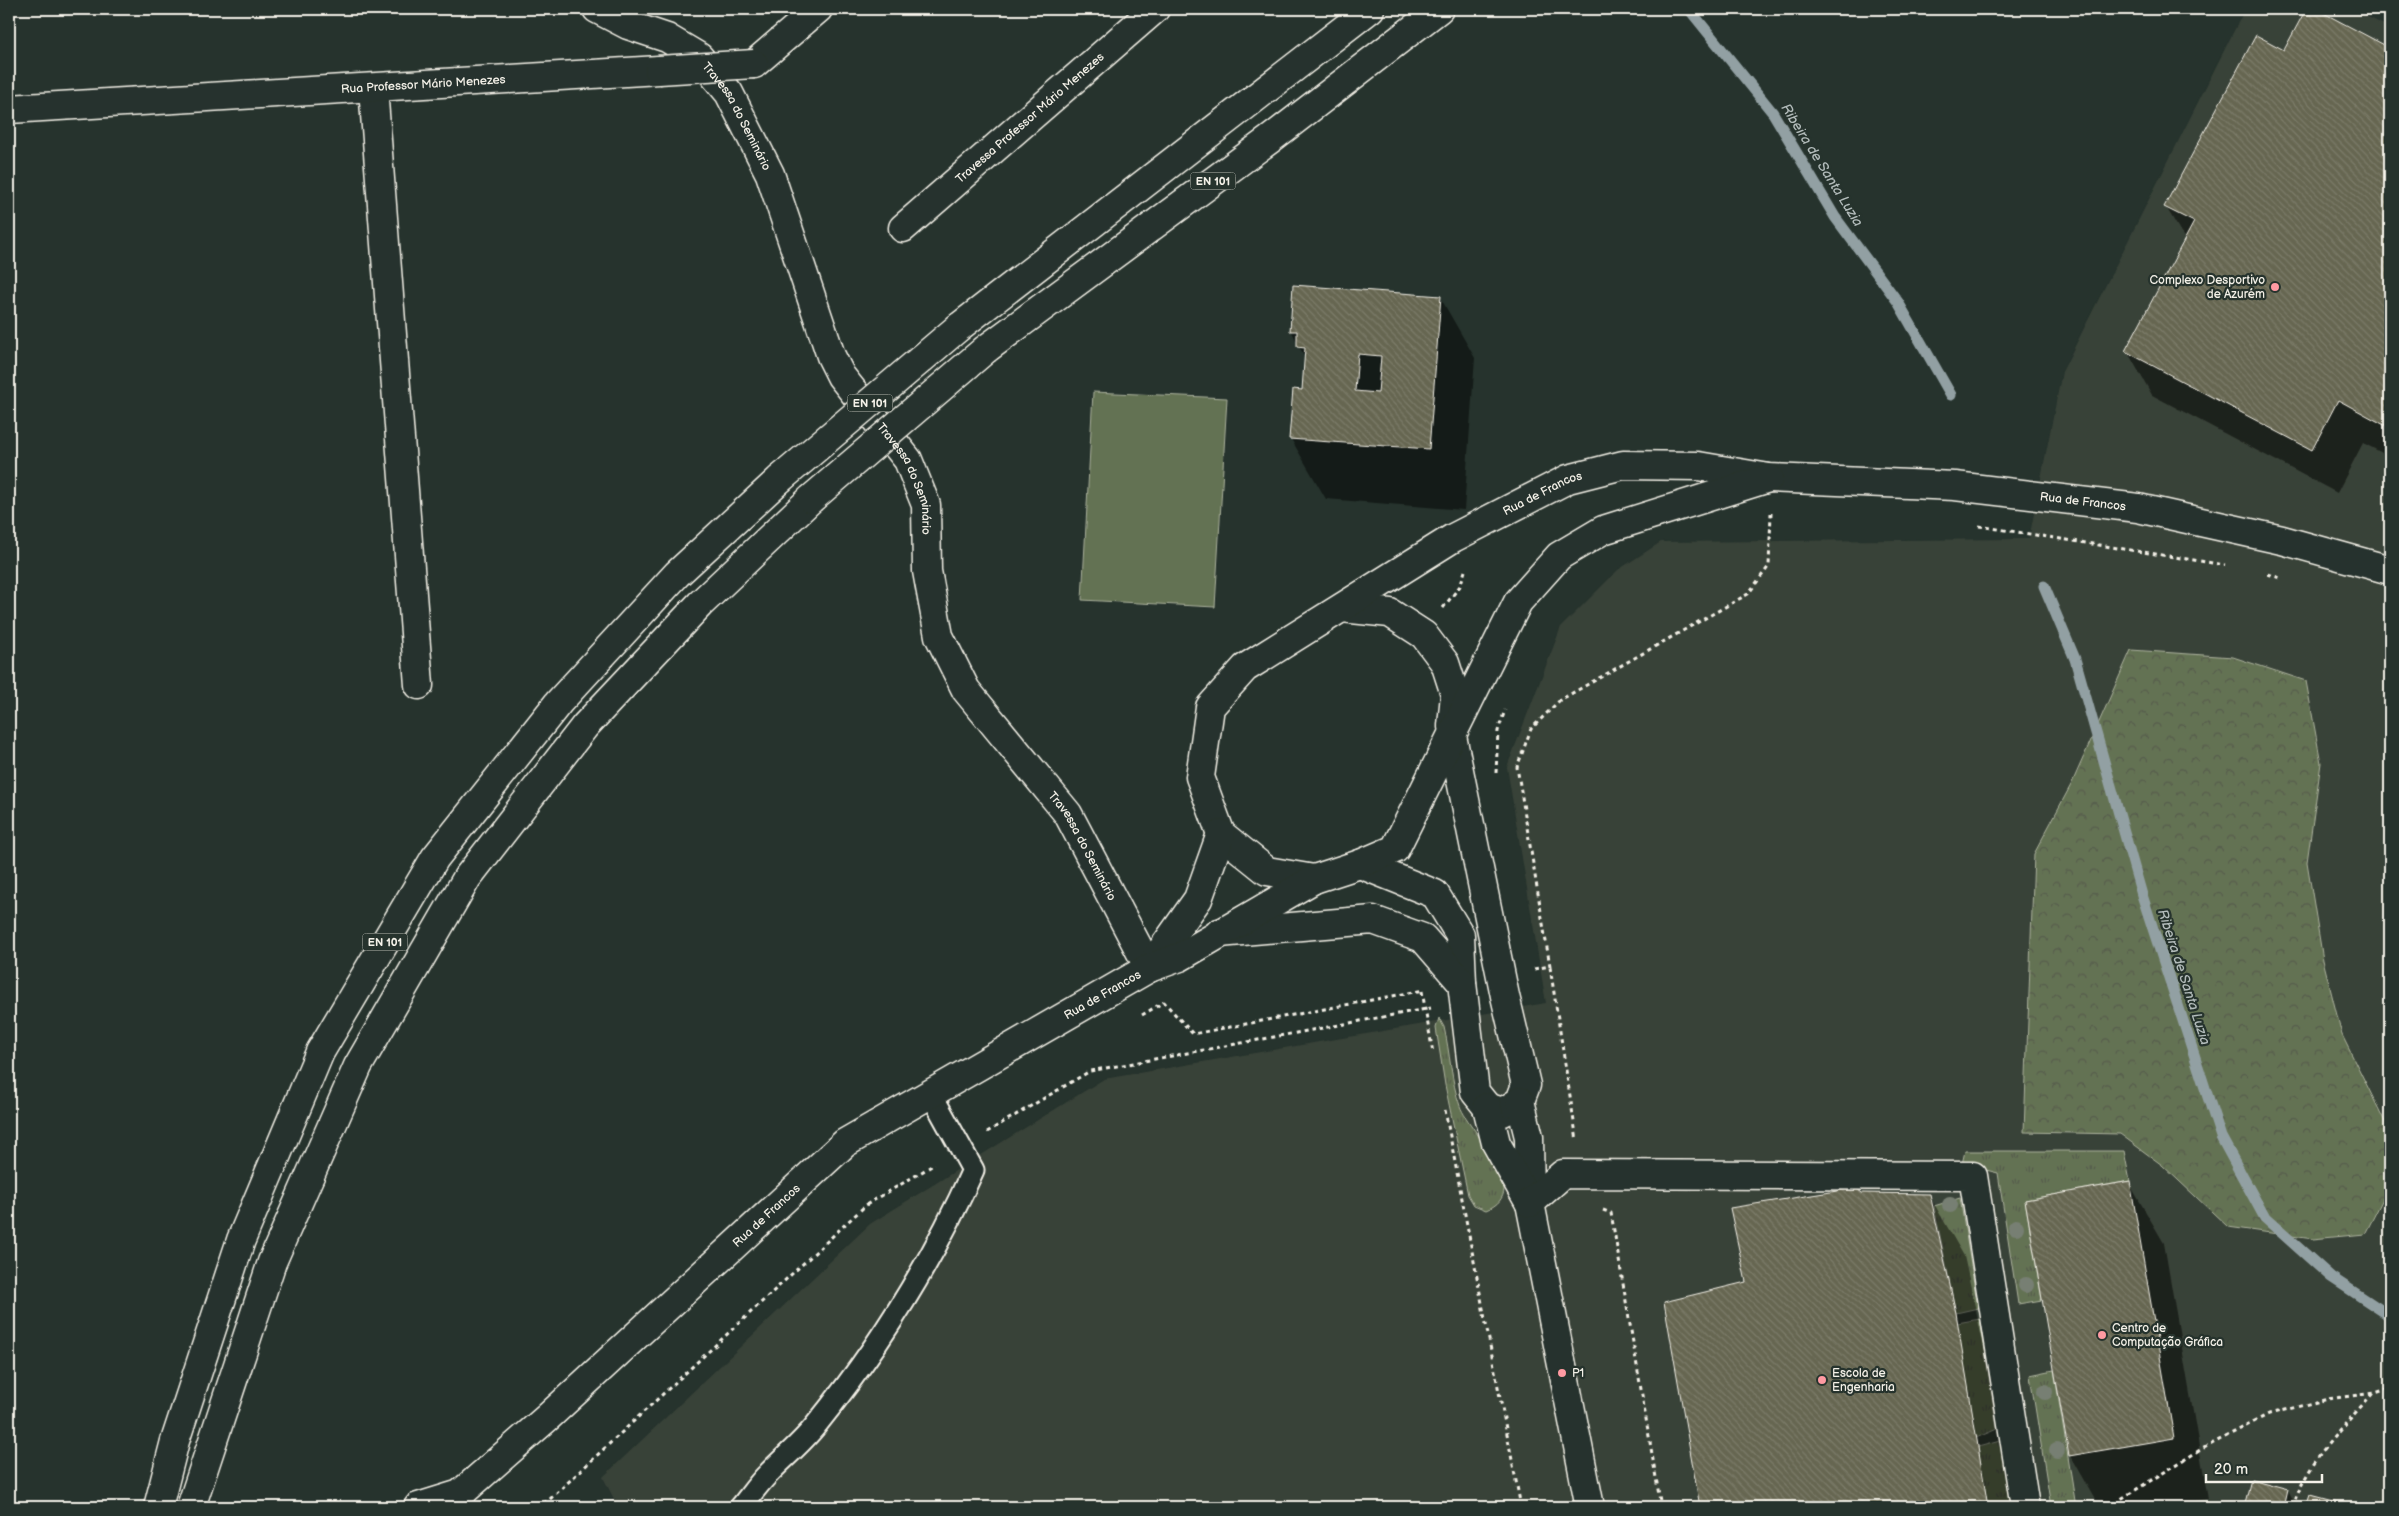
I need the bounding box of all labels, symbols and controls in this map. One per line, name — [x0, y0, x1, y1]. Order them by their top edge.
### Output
street label: Travessa Professor Mário Menezes — [952, 49, 1107, 186]
street label: Travessa do Seminário — [699, 59, 775, 173]
street label: Rua Professor Mário Menezes — [341, 72, 506, 97]
water label: Ribeira de Santa Luzia — [1777, 100, 1867, 230]
road number: EN 101 — [1190, 172, 1236, 190]
place label: Complexo Desportivo de Azurém — [2150, 273, 2265, 302]
marker: Complexo Desportivo de Azurém — [2269, 281, 2281, 293]
road number: EN 101 — [848, 394, 892, 412]
street label: Travessa do Seminário — [874, 420, 934, 535]
street label: Rua de Francos — [1500, 468, 1584, 519]
street label: Rua de Francos — [2039, 489, 2127, 514]
street label: Travessa do Seminário — [1045, 788, 1120, 903]
water label: Ribeira de Santa Luzia — [2154, 907, 2214, 1047]
road number: EN 101 — [362, 934, 408, 950]
street label: Rua de Francos — [1061, 967, 1144, 1023]
street label: Rua de Francos — [729, 1181, 803, 1250]
place label: Centro de Computação Gráfica — [2112, 1321, 2223, 1350]
marker: Centro de Computação Gráfica — [2096, 1329, 2108, 1341]
place label: P1 — [1572, 1366, 1584, 1381]
place label: Escola de Engenharia — [1832, 1366, 1895, 1395]
marker: P1 — [1556, 1367, 1568, 1379]
marker: Escola de Engenharia — [1816, 1374, 1828, 1386]
scale bar — [2206, 1451, 2323, 1483]
text: 20 m — [2214, 1460, 2248, 1479]

